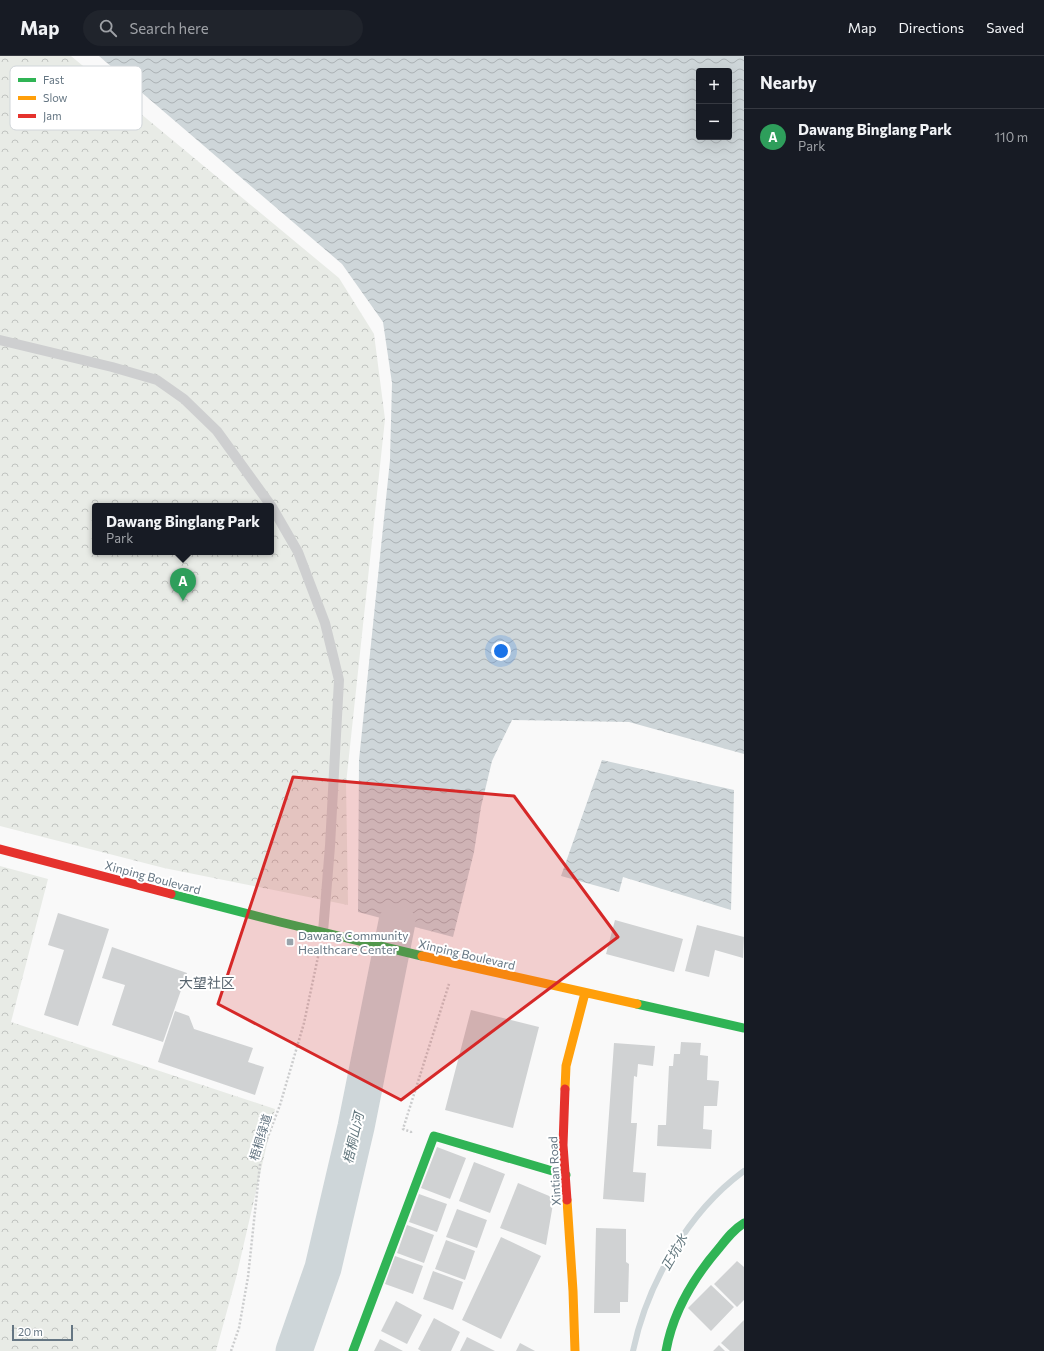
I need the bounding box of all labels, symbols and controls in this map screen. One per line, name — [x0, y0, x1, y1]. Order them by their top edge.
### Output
search box — [83, 10, 363, 46]
text: Map — [20, 16, 59, 39]
icon: search — [97, 17, 119, 39]
text: Search here — [129, 19, 209, 37]
text: Map — [848, 19, 877, 36]
text: Directions — [899, 19, 964, 36]
text: Saved — [986, 19, 1024, 36]
legend — [10, 66, 142, 130]
map controls — [696, 68, 732, 140]
button: + — [696, 68, 732, 104]
text: Nearby — [760, 72, 817, 93]
text: Fast — [43, 73, 65, 86]
text: Slow — [43, 91, 68, 104]
button: − — [696, 104, 732, 140]
text: Jam — [43, 109, 62, 123]
text: Dawang Binglang Park — [798, 120, 952, 138]
text: A — [768, 129, 778, 145]
text: 110 m — [995, 129, 1028, 145]
text: Park — [798, 138, 825, 154]
popup — [92, 503, 274, 555]
text: Dawang Binglang Park — [106, 512, 260, 530]
text: Park — [106, 530, 133, 546]
pin: A — [170, 568, 196, 601]
your location — [491, 641, 511, 661]
street label: Xinping Boulevard — [104, 857, 203, 897]
place label: Dawang Community Healthcare Center — [298, 928, 409, 956]
street label: Xinping Boulevard — [417, 936, 517, 972]
marker: Dawang Community Healthcare Center — [285, 937, 295, 947]
district label: 大望社区 — [179, 974, 235, 991]
water label: 梧桐山河 — [339, 1108, 367, 1165]
street label: 梧桐绿道 — [246, 1112, 274, 1162]
street label: Xintian Road — [545, 1136, 563, 1206]
water label: 正坑水 — [657, 1230, 691, 1273]
scale bar — [12, 1323, 73, 1342]
text: 20 m — [18, 1325, 43, 1338]

